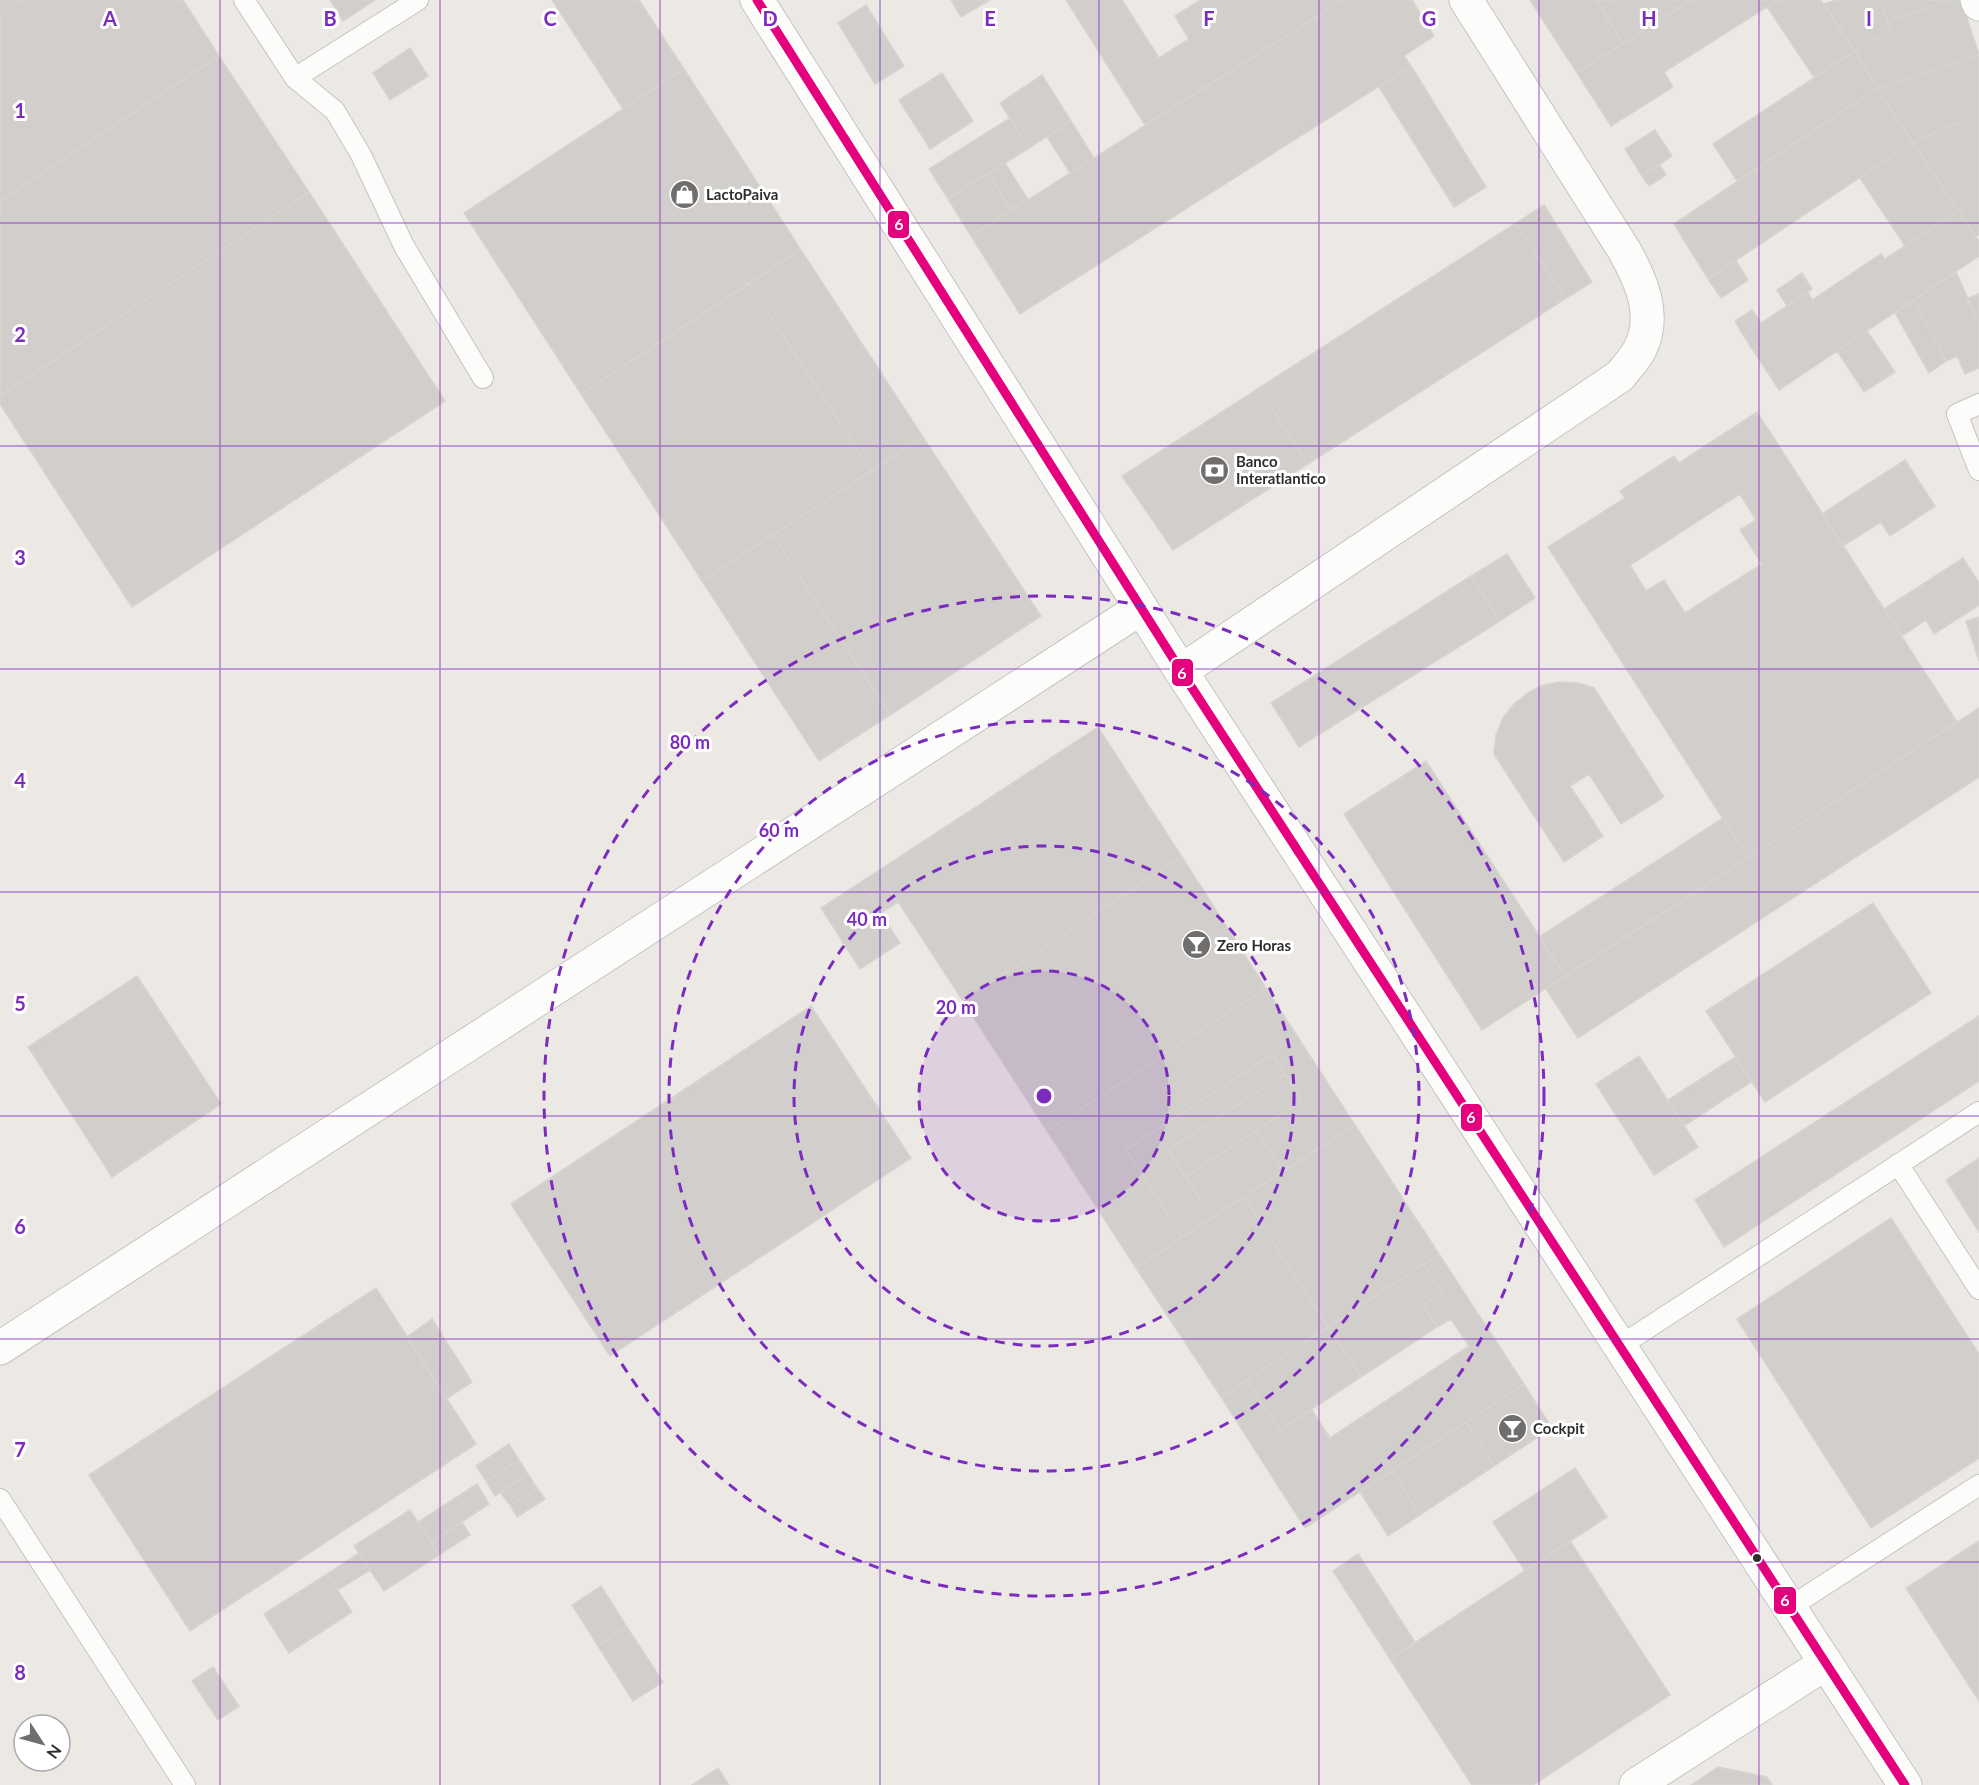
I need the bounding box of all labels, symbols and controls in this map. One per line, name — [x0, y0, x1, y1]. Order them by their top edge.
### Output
text: A — [102, 6, 117, 30]
text: B — [323, 6, 337, 30]
text: C — [543, 6, 557, 30]
text: D — [762, 6, 778, 30]
text: E — [984, 6, 996, 30]
text: F — [1203, 6, 1215, 30]
text: G — [1422, 6, 1436, 30]
text: H — [1641, 6, 1657, 30]
text: I — [1866, 6, 1872, 30]
text: 1 — [14, 98, 26, 122]
shop icon: LactoPaiva — [669, 178, 701, 210]
place label: LactoPaiva — [706, 185, 778, 203]
line badge: 6 — [887, 210, 910, 239]
text: 6 — [894, 214, 904, 233]
text: 2 — [14, 322, 26, 346]
place label: Banco Interatlantico — [1236, 452, 1326, 487]
bank icon: Banco Interatlantico — [1199, 454, 1231, 486]
text: 3 — [14, 545, 26, 569]
line badge: 6 — [1171, 658, 1194, 687]
text: 6 — [1177, 663, 1187, 682]
text: 80 m — [670, 731, 710, 753]
text: 4 — [14, 768, 26, 792]
text: 60 m — [759, 819, 799, 841]
text: 40 m — [847, 908, 887, 930]
bar icon: Zero Horas — [1180, 929, 1212, 961]
place label: Zero Horas — [1217, 936, 1291, 954]
text: 5 — [14, 991, 26, 1015]
text: 20 m — [936, 996, 976, 1018]
centre of rings — [1034, 1086, 1054, 1106]
line badge: 6 — [1460, 1103, 1483, 1132]
text: 6 — [1466, 1107, 1476, 1126]
text: 6 — [14, 1214, 26, 1238]
bar icon: Cockpit — [1496, 1412, 1528, 1444]
place label: Cockpit — [1533, 1419, 1585, 1437]
text: 7 — [14, 1437, 26, 1461]
unlabelled marker — [1751, 1552, 1763, 1564]
line badge: 6 — [1773, 1586, 1797, 1615]
text: 6 — [1780, 1590, 1790, 1609]
text: 8 — [14, 1660, 26, 1684]
north arrow — [12, 1713, 72, 1773]
text: N — [43, 1742, 66, 1763]

